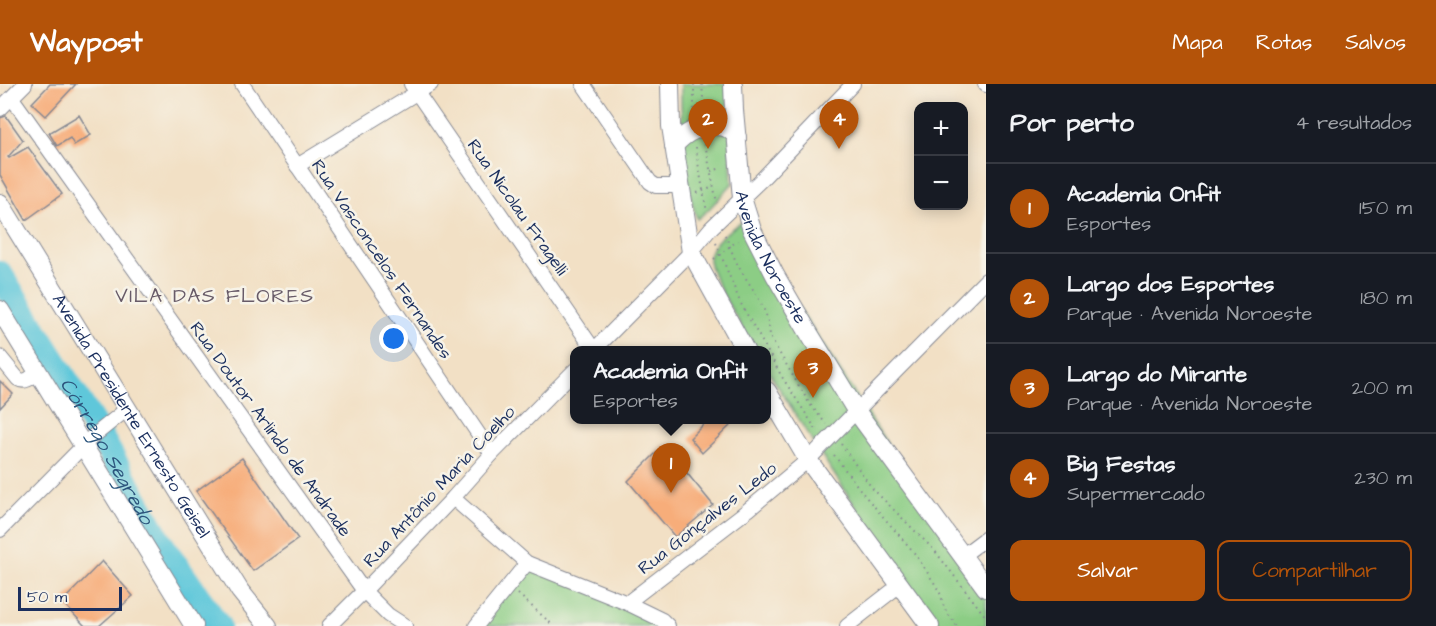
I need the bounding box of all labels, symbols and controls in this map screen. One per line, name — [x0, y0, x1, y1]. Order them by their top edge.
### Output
text: Waypost — [30, 23, 143, 62]
text: Mapa — [1172, 28, 1223, 57]
text: Rotas — [1256, 28, 1312, 57]
text: Salvos — [1345, 28, 1406, 57]
pin: 2 — [688, 100, 728, 149]
pin: 4 — [820, 100, 858, 149]
map controls — [914, 102, 968, 210]
button: + — [914, 102, 968, 156]
text: Por perto — [1010, 105, 1134, 141]
text: 4 resultados — [1295, 109, 1412, 137]
street label: Rua Nicolau Fragelli — [460, 134, 574, 281]
street label: Rua Vasconcelos Fernandes — [305, 154, 458, 364]
button: − — [914, 156, 968, 210]
text: Academia Onfit — [1067, 179, 1221, 210]
street label: Avenida Noroeste — [728, 190, 813, 329]
text: 1 — [1028, 194, 1031, 222]
text: 150 m — [1359, 194, 1412, 222]
text: Esportes — [1067, 210, 1151, 238]
text: Largo dos Esportes — [1067, 269, 1274, 300]
district label: VILA DAS FLORES — [115, 282, 315, 310]
text: 2 — [1024, 284, 1035, 312]
text: 180 m — [1360, 284, 1412, 312]
street label: Avenida Presidente Ernesto Geisel — [46, 289, 216, 543]
text: Parque · Avenida Noroeste — [1067, 300, 1312, 328]
street label: Rua Doutor Arlindo de Andrade — [184, 317, 357, 542]
your location — [379, 324, 408, 353]
popup — [570, 346, 771, 424]
pin: 3 — [794, 348, 832, 398]
text: Academia Onfit — [594, 356, 747, 387]
text: Largo do Mirante — [1067, 359, 1247, 390]
water label: Córrego Segredo — [53, 373, 161, 531]
text: 3 — [1024, 374, 1035, 402]
text: 200 m — [1352, 374, 1412, 402]
text: Esportes — [594, 387, 678, 415]
text: Parque · Avenida Noroeste — [1067, 390, 1312, 418]
street label: Rua Antônio Maria Coelho — [358, 400, 521, 573]
pin: 1 — [652, 444, 690, 493]
text: Big Festas — [1067, 449, 1175, 480]
street label: Rua Gonçalves Ledo — [633, 456, 782, 581]
text: 4 — [1023, 464, 1036, 492]
text: 230 m — [1354, 464, 1412, 492]
text: Supermercado — [1067, 480, 1205, 508]
button: Salvar — [1010, 540, 1205, 601]
button: Compartilhar — [1217, 540, 1412, 601]
scale bar — [18, 584, 122, 612]
text: 50 m — [27, 586, 67, 608]

